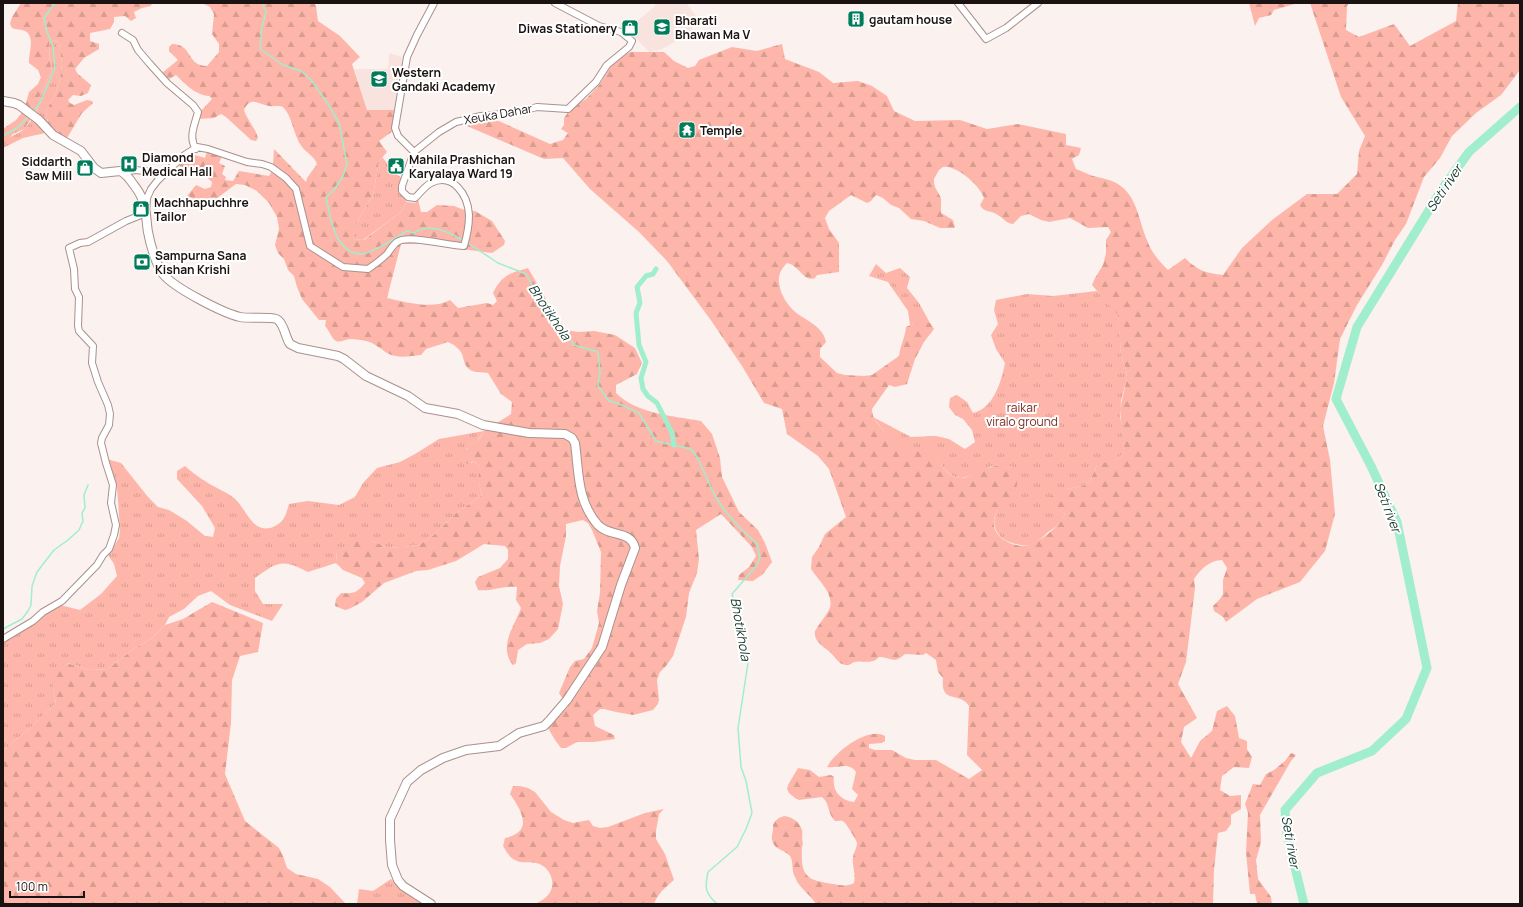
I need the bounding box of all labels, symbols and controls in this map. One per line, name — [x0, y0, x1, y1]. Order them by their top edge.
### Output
building icon: gautam house — [846, 9, 866, 29]
place label: gautam house — [869, 11, 952, 28]
place label: Bharati Bhawan Ma V — [675, 12, 750, 43]
school or university icon: Bharati Bhawan Ma V — [652, 17, 672, 37]
shop icon: Diwas Stationery — [620, 18, 640, 38]
place label: Diwas Stationery — [518, 20, 617, 37]
place label: Western Gandaki Academy — [392, 64, 495, 95]
school or university icon: Western Gandaki Academy — [369, 69, 389, 89]
street label: Xeuka Dahar — [463, 100, 534, 128]
temple icon: Temple — [677, 120, 697, 140]
place label: Temple — [700, 122, 742, 139]
place label: Diamond Medical Hall — [142, 149, 212, 180]
place label: Mahila Prashichan Karyalaya Ward 19 — [409, 151, 515, 182]
place label: Siddarth Saw Mill — [22, 153, 72, 184]
hospital icon: Diamond Medical Hall — [119, 154, 139, 174]
public building icon: Mahila Prashichan Karyalaya Ward 19 — [386, 156, 406, 176]
shop icon: Siddarth Saw Mill — [75, 158, 95, 178]
water label: Seti river — [1422, 159, 1468, 215]
place label: Machhapuchhre Tailor — [154, 194, 249, 225]
shop icon: Machhapuchhre Tailor — [131, 199, 151, 219]
place label: Sampurna Sana Kishan Krishi — [155, 247, 246, 278]
bank icon: Sampurna Sana Kishan Krishi — [132, 252, 152, 272]
water label: Bhotikhola — [525, 281, 576, 344]
park label: raikar viralo ground — [986, 399, 1058, 430]
water label: Seti river — [1370, 479, 1407, 537]
water label: Bhotikhola — [727, 596, 756, 663]
water label: Seti river — [1278, 814, 1305, 872]
scale bar — [10, 873, 84, 899]
text: 100 m — [16, 878, 48, 895]

